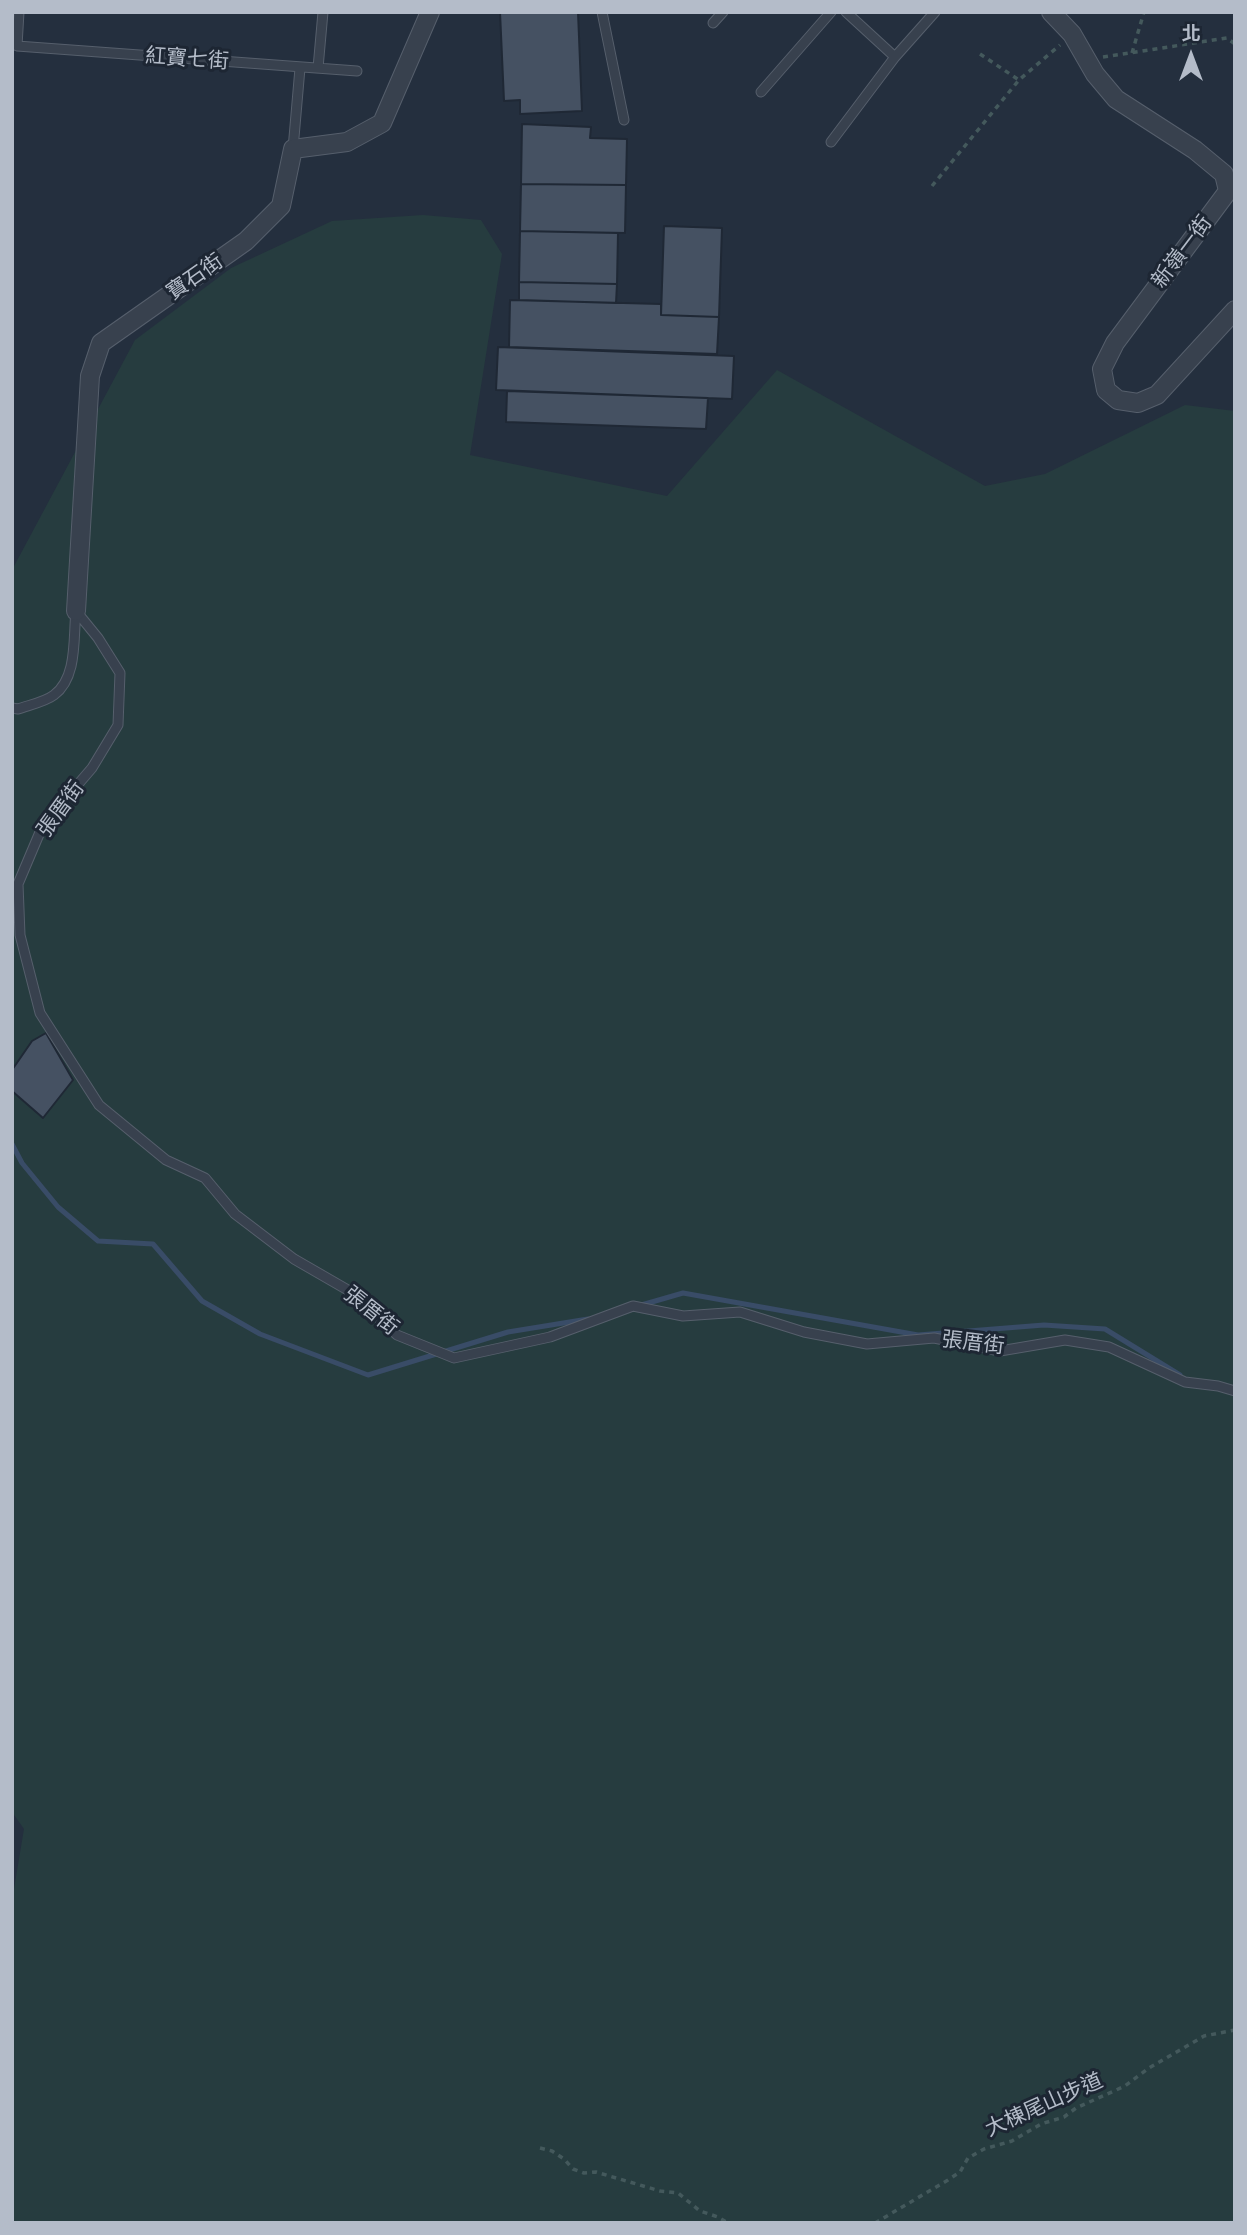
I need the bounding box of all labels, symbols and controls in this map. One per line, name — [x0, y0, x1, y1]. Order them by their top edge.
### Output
north arrow — [1156, 21, 1226, 91]
text: 北 — [1181, 25, 1201, 44]
street label: 紅寶七街 — [144, 44, 230, 74]
street label: 新嶺一街 — [1147, 211, 1217, 293]
street label: 寶石街 — [162, 249, 228, 305]
street label: 張厝街 — [32, 776, 90, 842]
street label: 張厝街 — [339, 1281, 403, 1341]
street label: 張厝街 — [940, 1327, 1006, 1359]
street label: 大棟尾山步道 — [981, 2068, 1107, 2142]

